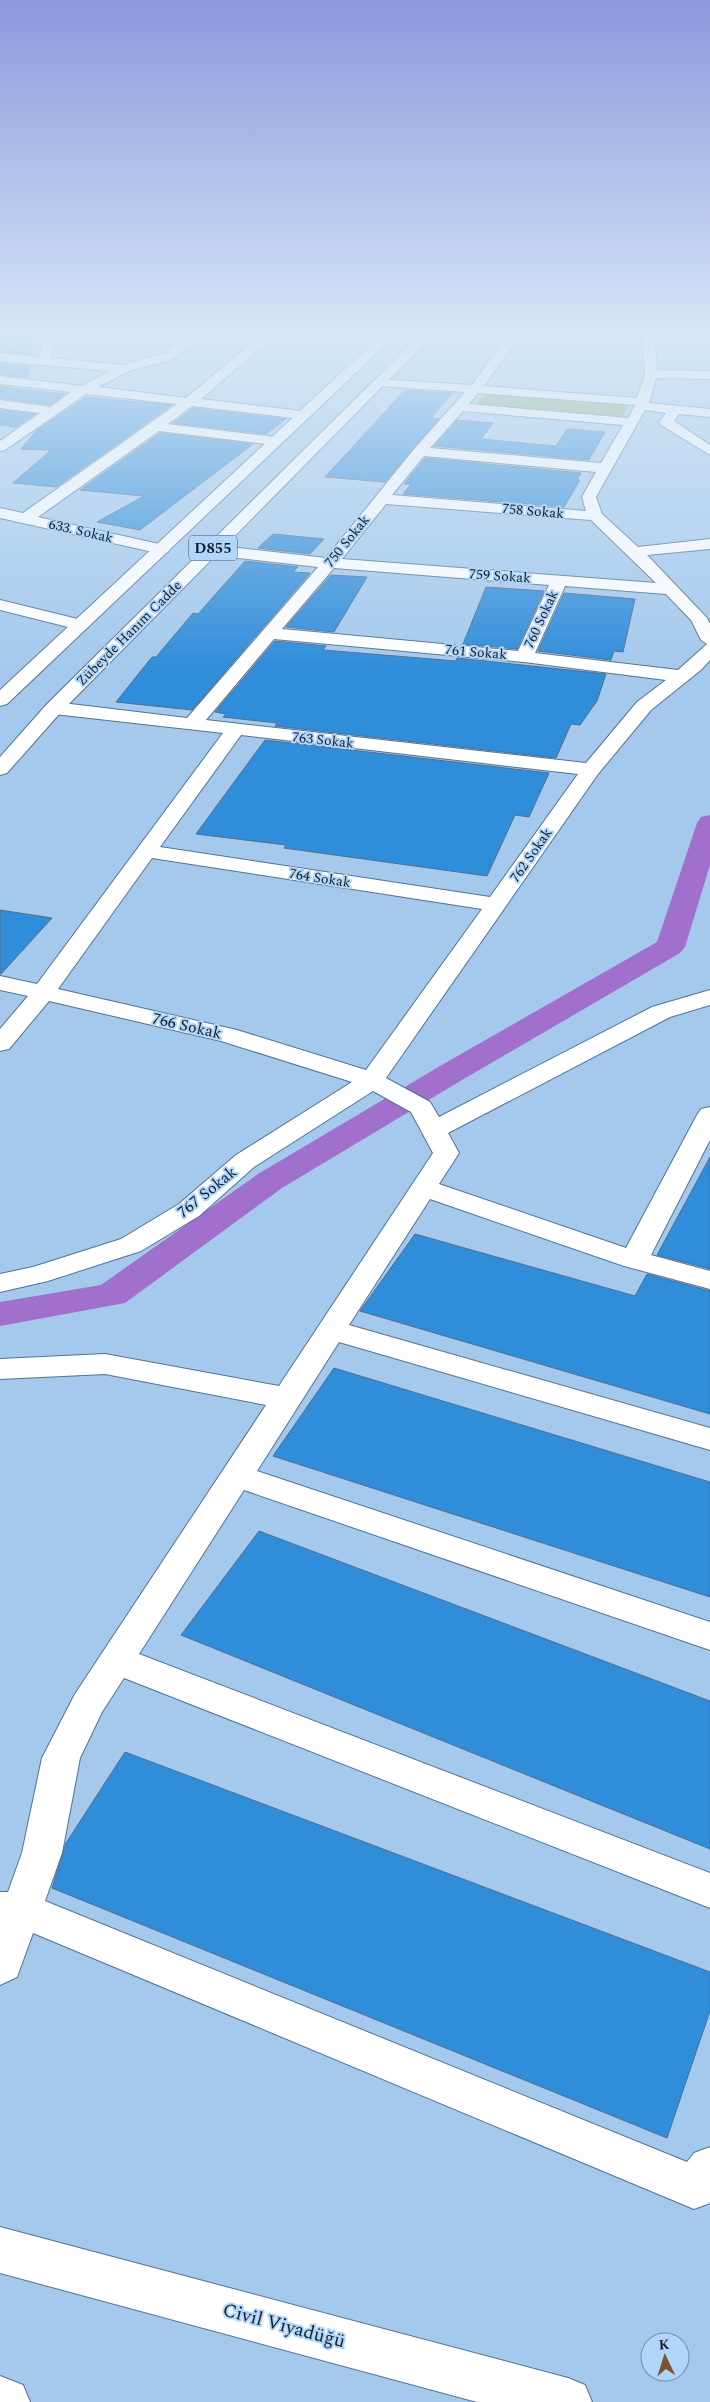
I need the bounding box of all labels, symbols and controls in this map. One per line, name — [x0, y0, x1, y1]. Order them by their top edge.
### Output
street label: 758 Sokak — [501, 498, 565, 524]
street label: 750 Sokak — [319, 510, 375, 572]
street label: 633. Sokak — [47, 513, 115, 549]
road number: D855 — [189, 536, 237, 560]
street label: 759 Sokak — [468, 563, 532, 589]
street label: Zübeyde Hanım Cadde — [71, 575, 187, 691]
street label: 760 Sokak — [518, 586, 564, 652]
street label: 761 Sokak — [444, 639, 508, 665]
street label: 763 Sokak — [291, 726, 355, 754]
street label: 762 Sokak — [505, 823, 557, 886]
street label: 764 Sokak — [288, 863, 352, 893]
street label: 766 Sokak — [150, 1006, 224, 1046]
street label: 767 Sokak — [172, 1160, 242, 1224]
street label: Civil Viyadüğü — [219, 2296, 349, 2356]
north arrow — [640, 2332, 690, 2382]
text: K — [658, 2334, 670, 2355]

